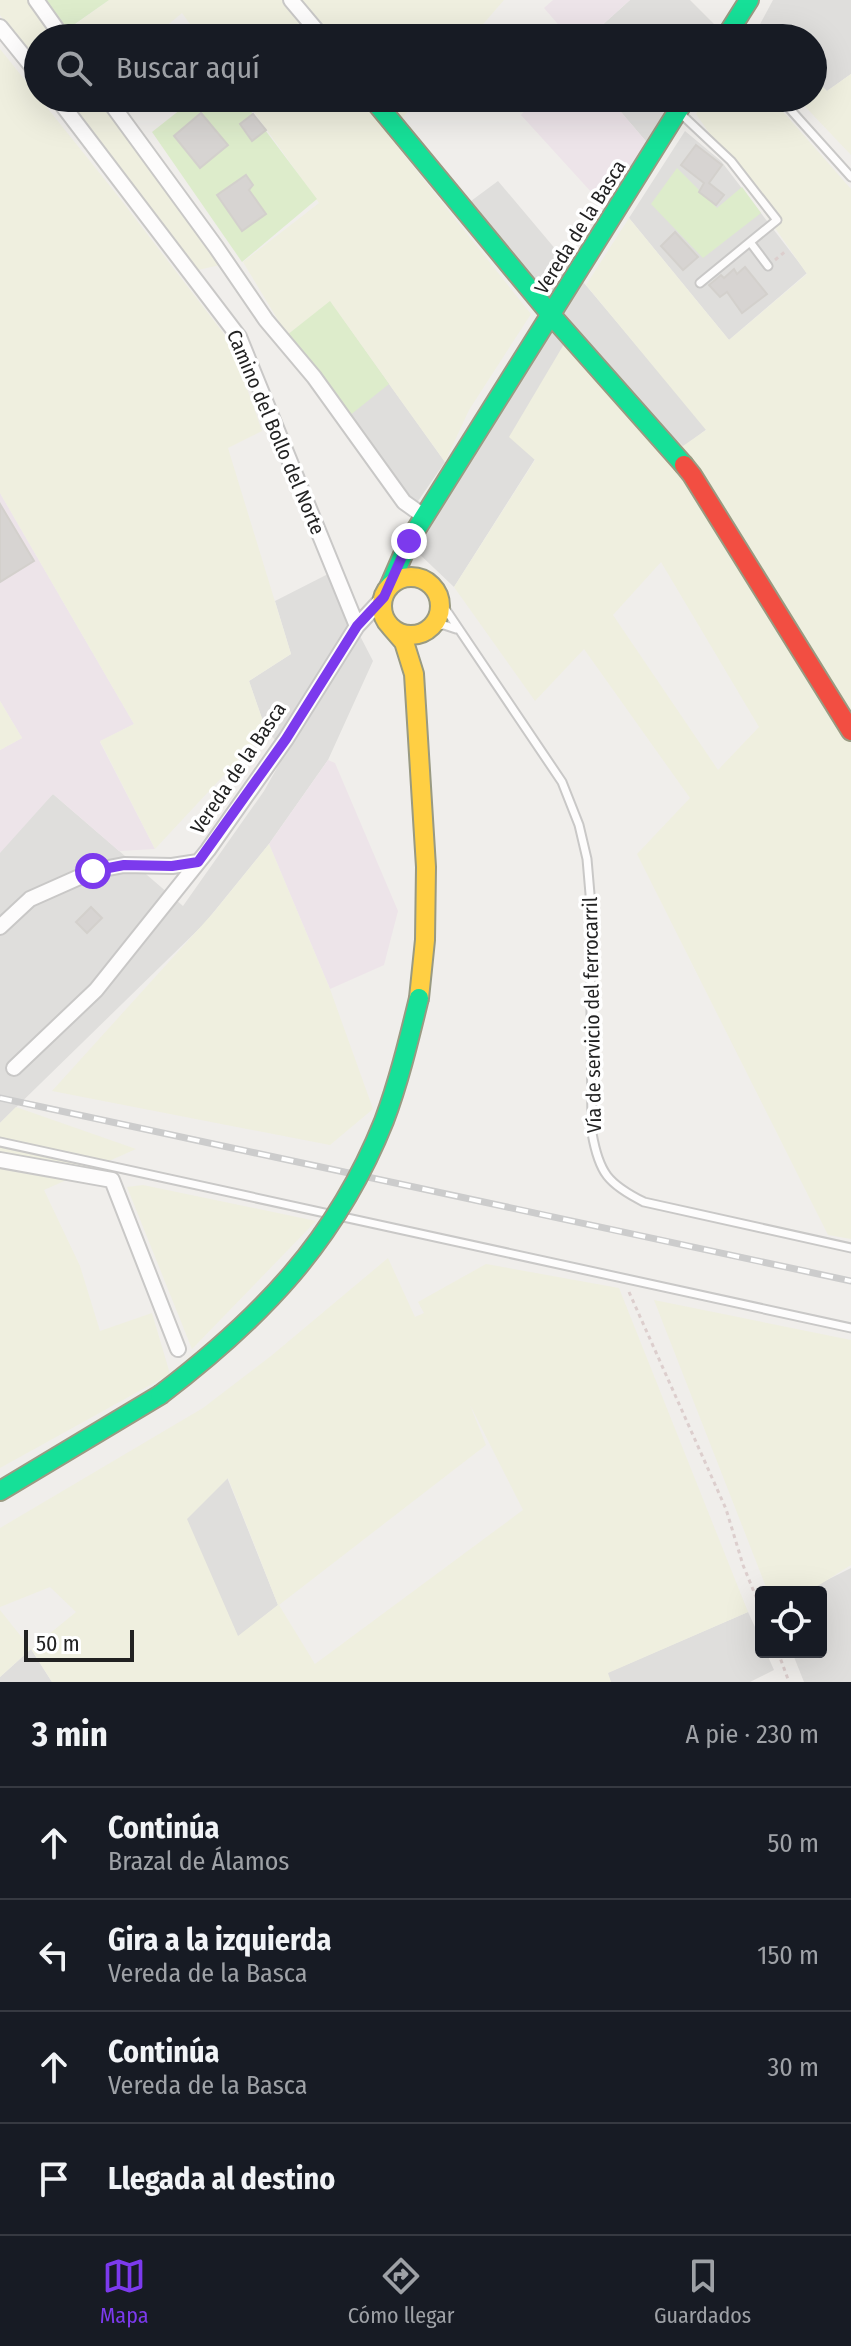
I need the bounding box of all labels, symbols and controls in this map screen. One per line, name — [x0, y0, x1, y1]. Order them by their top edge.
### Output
search box — [24, 24, 827, 112]
icon: search — [52, 46, 96, 90]
text: Buscar aquí — [116, 50, 260, 86]
street label: Vereda de la Basca — [529, 156, 631, 298]
street label: Camino del Bollo del Norte — [222, 326, 330, 538]
route end — [391, 523, 427, 559]
street label: Vereda de la Basca — [185, 698, 291, 838]
route start — [75, 853, 111, 889]
street label: Vía de servicio del ferrocarril — [578, 897, 606, 1133]
map controls — [755, 1586, 827, 1658]
button: locate — [755, 1586, 827, 1658]
scale bar — [24, 1626, 134, 1662]
text: 50 m — [36, 1630, 80, 1657]
text: 3 min — [32, 1714, 108, 1755]
text: A pie · 230 m — [685, 1719, 819, 1750]
text: Continúa — [108, 1810, 219, 1846]
icon: ahead — [32, 1821, 76, 1865]
text: 50 m — [767, 1828, 819, 1859]
text: Brazal de Álamos — [108, 1846, 289, 1877]
text: Gira a la izquierda — [108, 1922, 331, 1958]
icon: left — [32, 1933, 76, 1977]
text: 150 m — [757, 1940, 819, 1971]
text: Vereda de la Basca — [108, 1958, 307, 1989]
text: Continúa — [108, 2034, 219, 2070]
icon: ahead — [32, 2045, 76, 2089]
text: 30 m — [768, 2052, 819, 2083]
text: Vereda de la Basca — [108, 2070, 307, 2101]
icon: arrive — [32, 2157, 76, 2201]
text: Llegada al destino — [108, 2161, 335, 2197]
tab: Mapa — [100, 2254, 148, 2329]
tab: Cómo llegar — [348, 2254, 455, 2329]
tab: Guardados — [654, 2254, 751, 2329]

